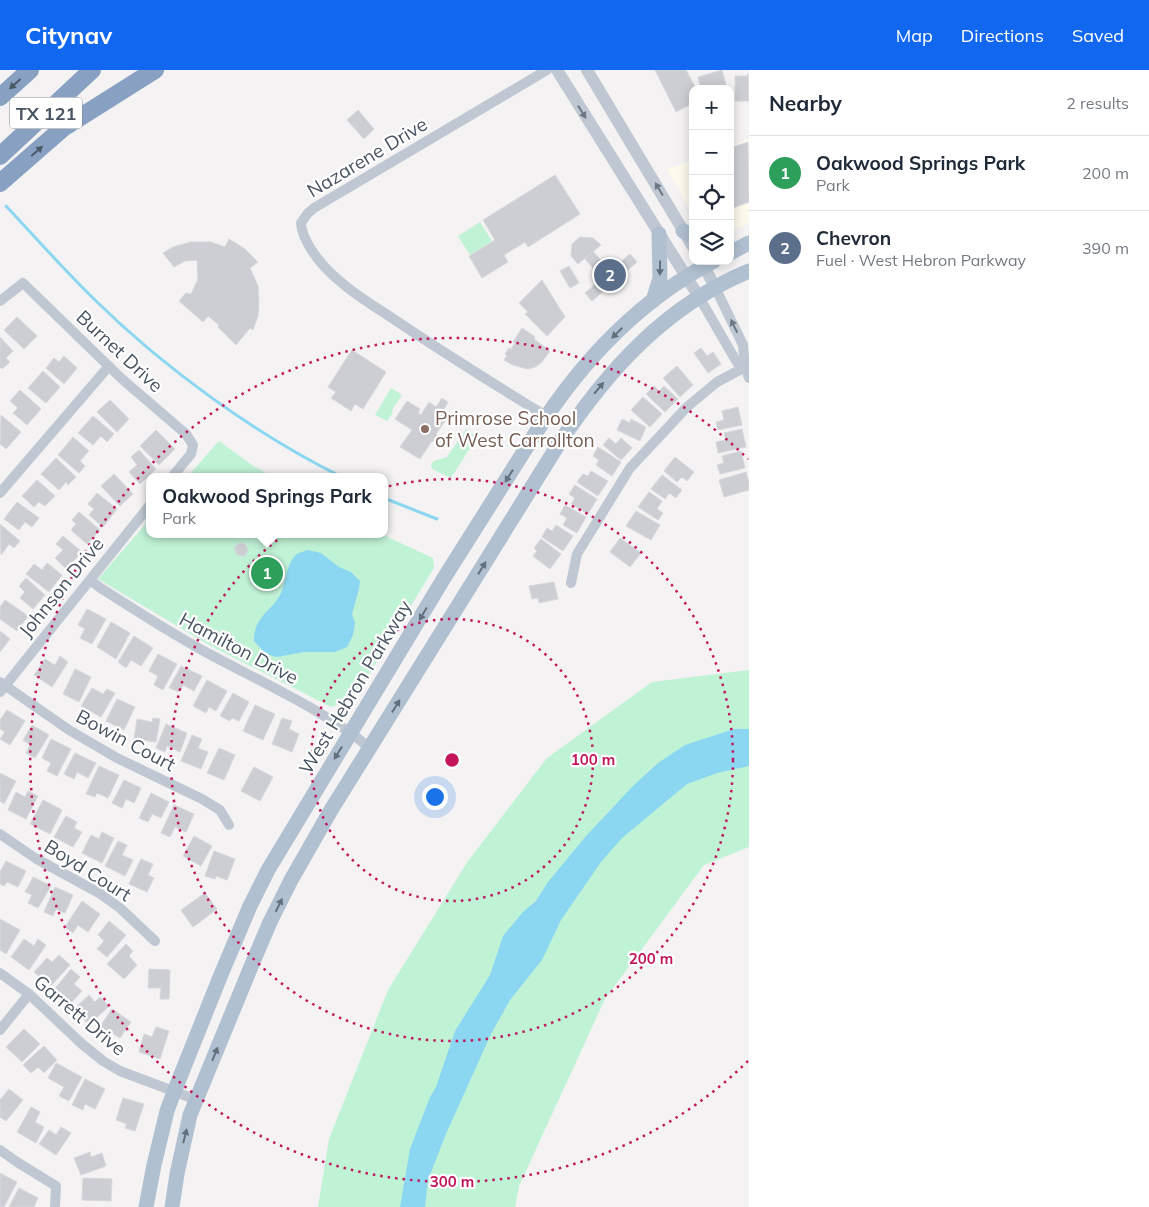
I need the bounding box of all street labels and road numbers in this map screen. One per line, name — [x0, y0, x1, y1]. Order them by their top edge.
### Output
road number: TX 121 — [10, 98, 82, 128]
street label: Nazarene Drive — [302, 112, 432, 202]
street label: Burnet Drive — [72, 305, 168, 397]
street label: Johnson Drive — [13, 532, 109, 642]
street label: West Hebron Parkway — [294, 596, 416, 778]
street label: Hamilton Drive — [175, 607, 303, 689]
street label: Bowin Court — [72, 704, 180, 776]
street label: Boyd Court — [40, 834, 136, 906]
street label: Garrett Drive — [29, 969, 131, 1061]

